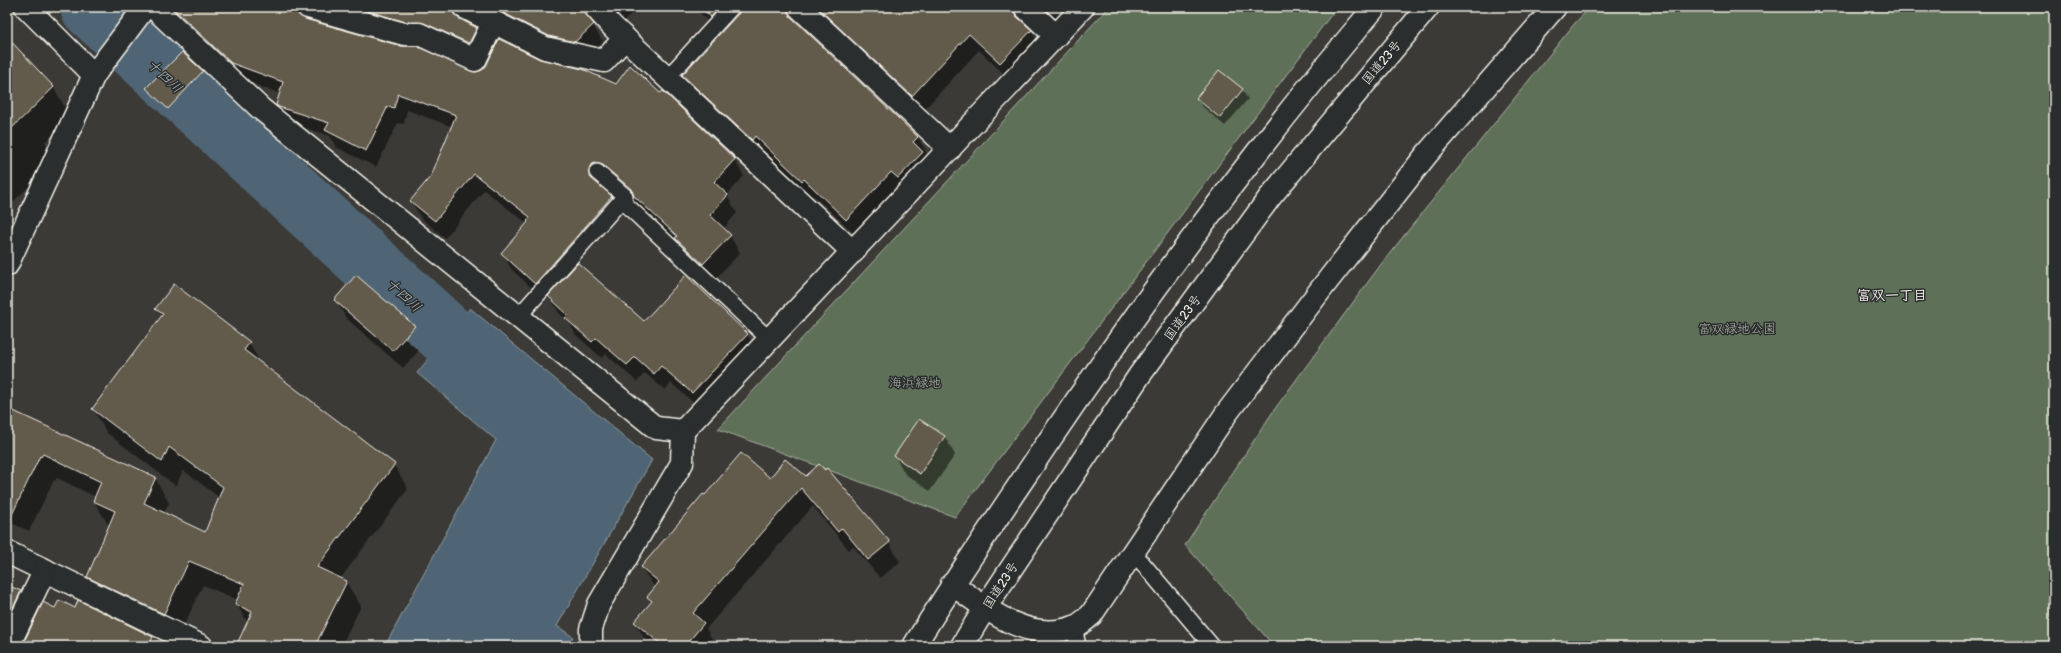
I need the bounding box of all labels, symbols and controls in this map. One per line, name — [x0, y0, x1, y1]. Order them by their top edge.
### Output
street label: 国道23号 — [1359, 37, 1405, 88]
water label: 十四川 — [144, 56, 186, 97]
water label: 十四川 — [383, 275, 425, 316]
district label: 富双一丁目 — [1857, 287, 1927, 304]
street label: 国道23号 — [1161, 291, 1205, 344]
park label: 富双緑地公園 — [1698, 321, 1776, 337]
park label: 海浜緑地 — [889, 375, 941, 391]
street label: 国道23号 — [980, 559, 1022, 612]

